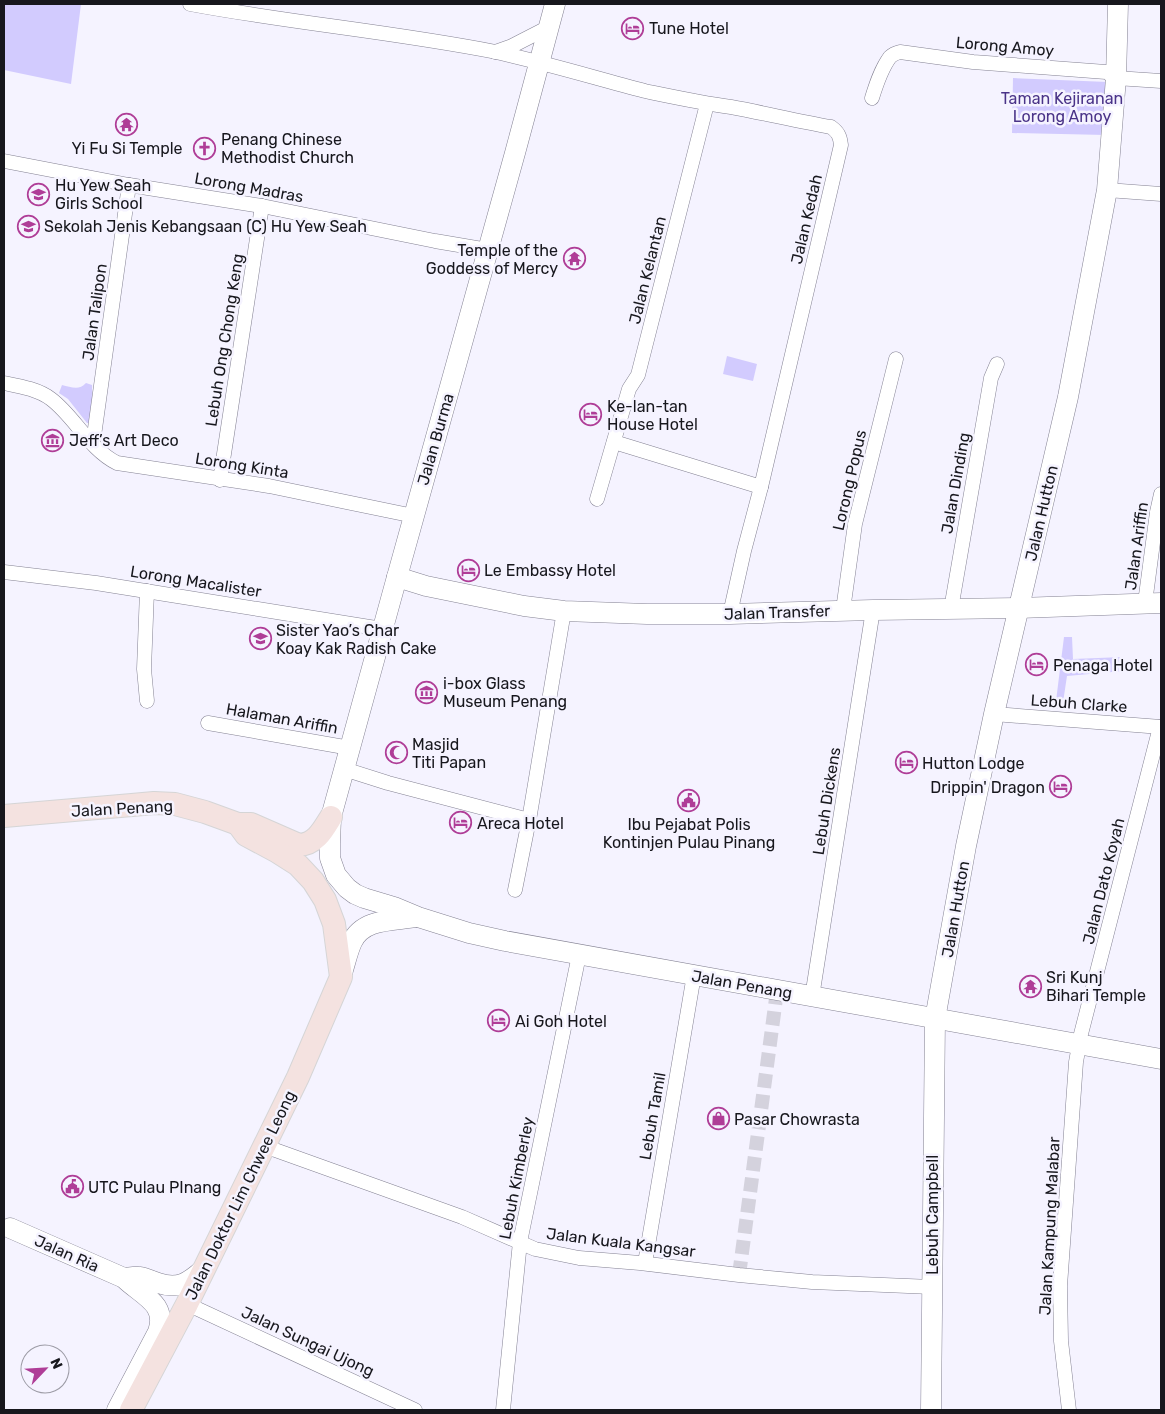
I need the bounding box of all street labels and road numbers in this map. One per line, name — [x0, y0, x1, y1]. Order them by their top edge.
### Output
street label: Lorong Amoy — [955, 33, 1055, 60]
street label: Lorong Madras — [193, 169, 305, 206]
street label: Jalan Kedah — [787, 172, 826, 266]
street label: Jalan Kelantan — [625, 214, 670, 326]
street label: Lebuh Ong Chong Keng — [201, 252, 248, 428]
street label: Jalan Talipon — [78, 262, 111, 362]
street label: Jalan Burma — [413, 391, 458, 487]
street label: Lorong Popus — [829, 428, 870, 532]
street label: Jalan Dinding — [937, 431, 974, 535]
street label: Lorong Kinta — [194, 449, 290, 482]
street label: Jalan Hutton — [1021, 463, 1062, 563]
street label: Jalan Ariffin — [1121, 501, 1152, 591]
street label: Lorong Macalister — [129, 562, 263, 601]
street label: Jalan Transfer — [723, 601, 831, 624]
street label: Lebuh Clarke — [1030, 691, 1128, 716]
street label: Halaman Ariffin — [224, 699, 339, 738]
street label: Lebuh Dickens — [809, 746, 844, 856]
street label: Jalan Penang — [71, 796, 174, 821]
street label: Jalan Dato Koyah — [1079, 816, 1128, 946]
street label: Jalan Hutton — [938, 859, 973, 959]
street label: Jalan Penang — [690, 966, 794, 1003]
street label: Lebuh Tamil — [635, 1071, 670, 1161]
street label: Jalan Doktor Lim Chwee Leong — [181, 1087, 300, 1303]
street label: Lebuh Kimberley — [495, 1115, 538, 1241]
street label: Jalan Kampung Malabar — [1035, 1136, 1064, 1316]
street label: Lebuh Campbell — [923, 1155, 942, 1275]
street label: Jalan Kuala Kangsar — [545, 1224, 697, 1261]
street label: Jalan Ria — [32, 1231, 102, 1276]
street label: Jalan Sungai Ujong — [238, 1302, 377, 1381]

